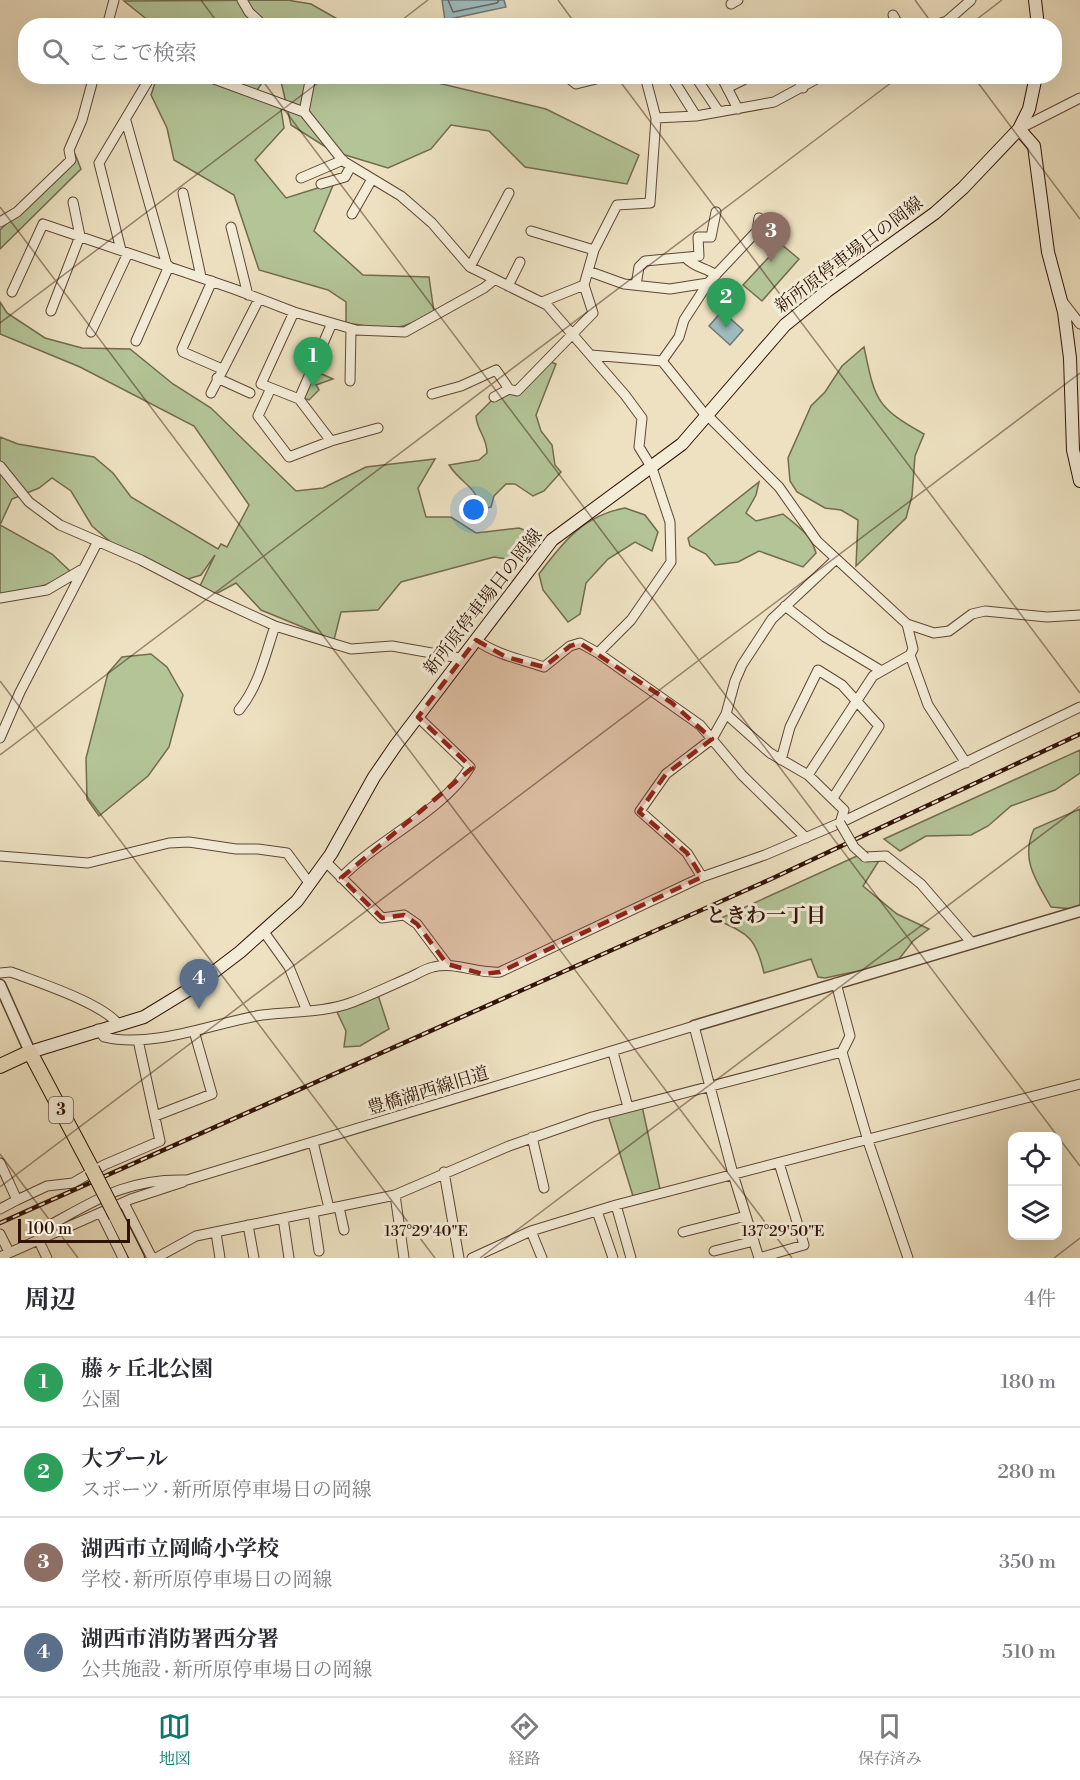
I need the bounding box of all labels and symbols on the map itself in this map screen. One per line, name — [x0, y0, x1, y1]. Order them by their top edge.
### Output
street label: 新所原停車場日の岡線 — [770, 192, 928, 318]
pin: 3 — [752, 212, 790, 262]
pin: 2 — [706, 278, 746, 328]
pin: 1 — [294, 338, 332, 387]
your location — [459, 495, 488, 524]
street label: 新所原停車場日の岡線 — [419, 524, 547, 680]
district label: ときわ一丁目 — [706, 904, 826, 929]
pin: 4 — [180, 960, 218, 1009]
street label: 豊橋湖西線旧道 — [364, 1062, 492, 1120]
road number: 3 — [49, 1097, 73, 1123]
scale bar — [18, 1216, 130, 1244]
text: 137°29'40"E — [384, 1222, 468, 1241]
text: 137°29'50"E — [742, 1222, 824, 1241]

